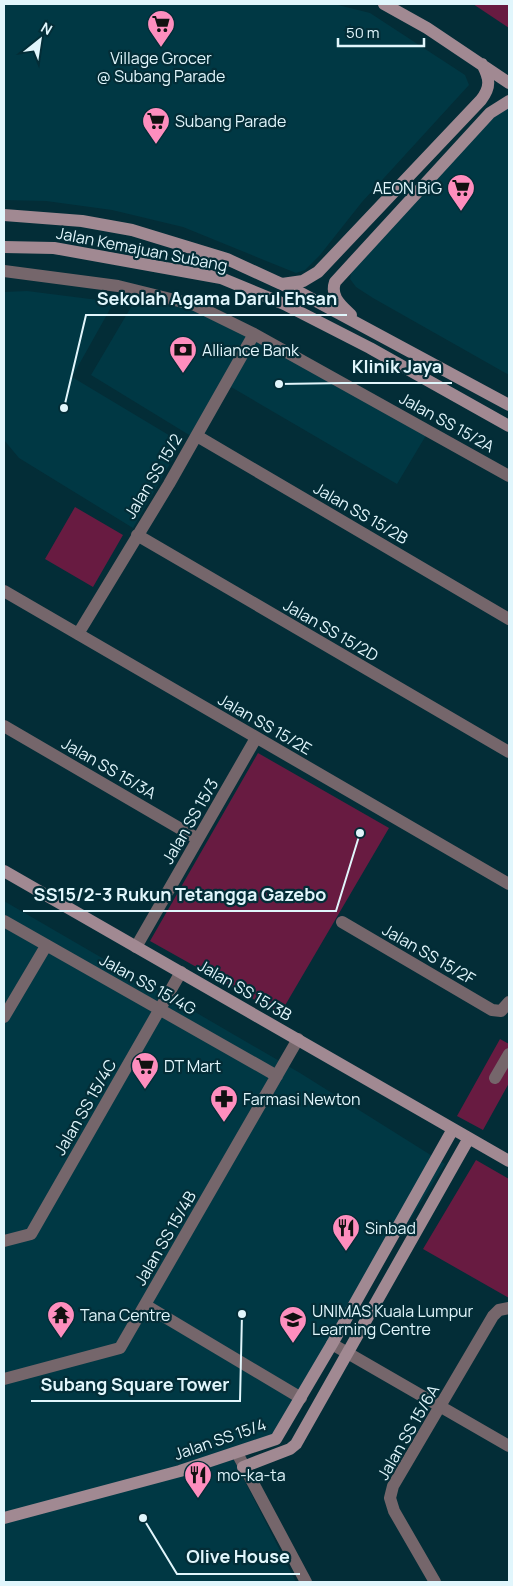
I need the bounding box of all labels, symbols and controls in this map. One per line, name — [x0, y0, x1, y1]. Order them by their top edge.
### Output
supermarket icon: Village Grocer @ Subang Parade — [146, 9, 176, 48]
north arrow — [15, 15, 65, 65]
scale bar — [338, 15, 424, 47]
text: N — [38, 18, 56, 39]
text: 50 m — [346, 22, 380, 43]
place label: Village Grocer @ Subang Parade — [97, 47, 225, 87]
supermarket icon: Subang Parade — [141, 106, 171, 145]
place label: Subang Parade — [175, 110, 286, 132]
supermarket icon: AEON BiG — [446, 173, 476, 212]
place label: AEON BiG — [373, 177, 442, 199]
street label: Jalan Kemajuan Subang — [55, 222, 229, 276]
callout: Sekolah Agama Darul Ehsan — [86, 282, 347, 315]
text: Sekolah Agama Darul Ehsan — [97, 286, 337, 310]
bank icon: Alliance Bank — [168, 335, 198, 374]
place label: Alliance Bank — [202, 339, 300, 361]
callout: Klinik Jaya — [342, 350, 452, 383]
text: Klinik Jaya — [352, 354, 442, 378]
street label: Jalan SS 15/2A — [396, 387, 498, 457]
street label: Jalan SS 15/2 — [119, 429, 187, 523]
street label: Jalan SS 15/2B — [310, 477, 412, 549]
street label: Jalan SS 15/2D — [279, 594, 383, 666]
street label: Jalan SS 15/2E — [214, 688, 316, 760]
street label: Jalan SS 15/3A — [58, 732, 160, 804]
street label: Jalan SS 15/3 — [157, 774, 223, 868]
callout: SS15/2-3 Rukun Tetangga Gazebo — [23, 878, 336, 911]
text: SS15/2-3 Rukun Tetangga Gazebo — [34, 882, 326, 906]
street label: Jalan SS 15/2F — [379, 919, 479, 989]
street label: Jalan SS 15/4G — [96, 948, 200, 1020]
street label: Jalan SS 15/3B — [194, 954, 296, 1026]
supermarket icon: DT Mart — [130, 1051, 160, 1090]
street label: Jalan SS 15/4C — [49, 1055, 121, 1159]
place label: DT Mart — [164, 1055, 221, 1077]
pharmacy icon: Farmasi Newton — [209, 1084, 239, 1123]
place label: Farmasi Newton — [243, 1088, 361, 1110]
street label: Jalan SS 15/4B — [129, 1187, 201, 1289]
restaurant icon: Sinbad — [331, 1213, 361, 1252]
place label: Sinbad — [365, 1217, 416, 1239]
temple icon: Tana Centre — [46, 1300, 76, 1339]
place label: UNIMAS Kuala Lumpur Learning Centre — [312, 1300, 474, 1340]
place label: Tana Centre — [80, 1304, 170, 1326]
school or university icon: UNIMAS Kuala Lumpur Learning Centre — [278, 1305, 308, 1344]
callout: Subang Square Tower — [31, 1368, 240, 1401]
text: Subang Square Tower — [41, 1372, 229, 1396]
street label: Jalan SS 15/6A — [372, 1380, 444, 1484]
street label: Jalan SS 15/4 — [171, 1413, 269, 1465]
restaurant icon: mo-ka-ta — [183, 1460, 213, 1499]
place label: mo-ka-ta — [217, 1464, 286, 1486]
callout: Olive House — [177, 1541, 300, 1574]
text: Olive House — [186, 1544, 290, 1568]

